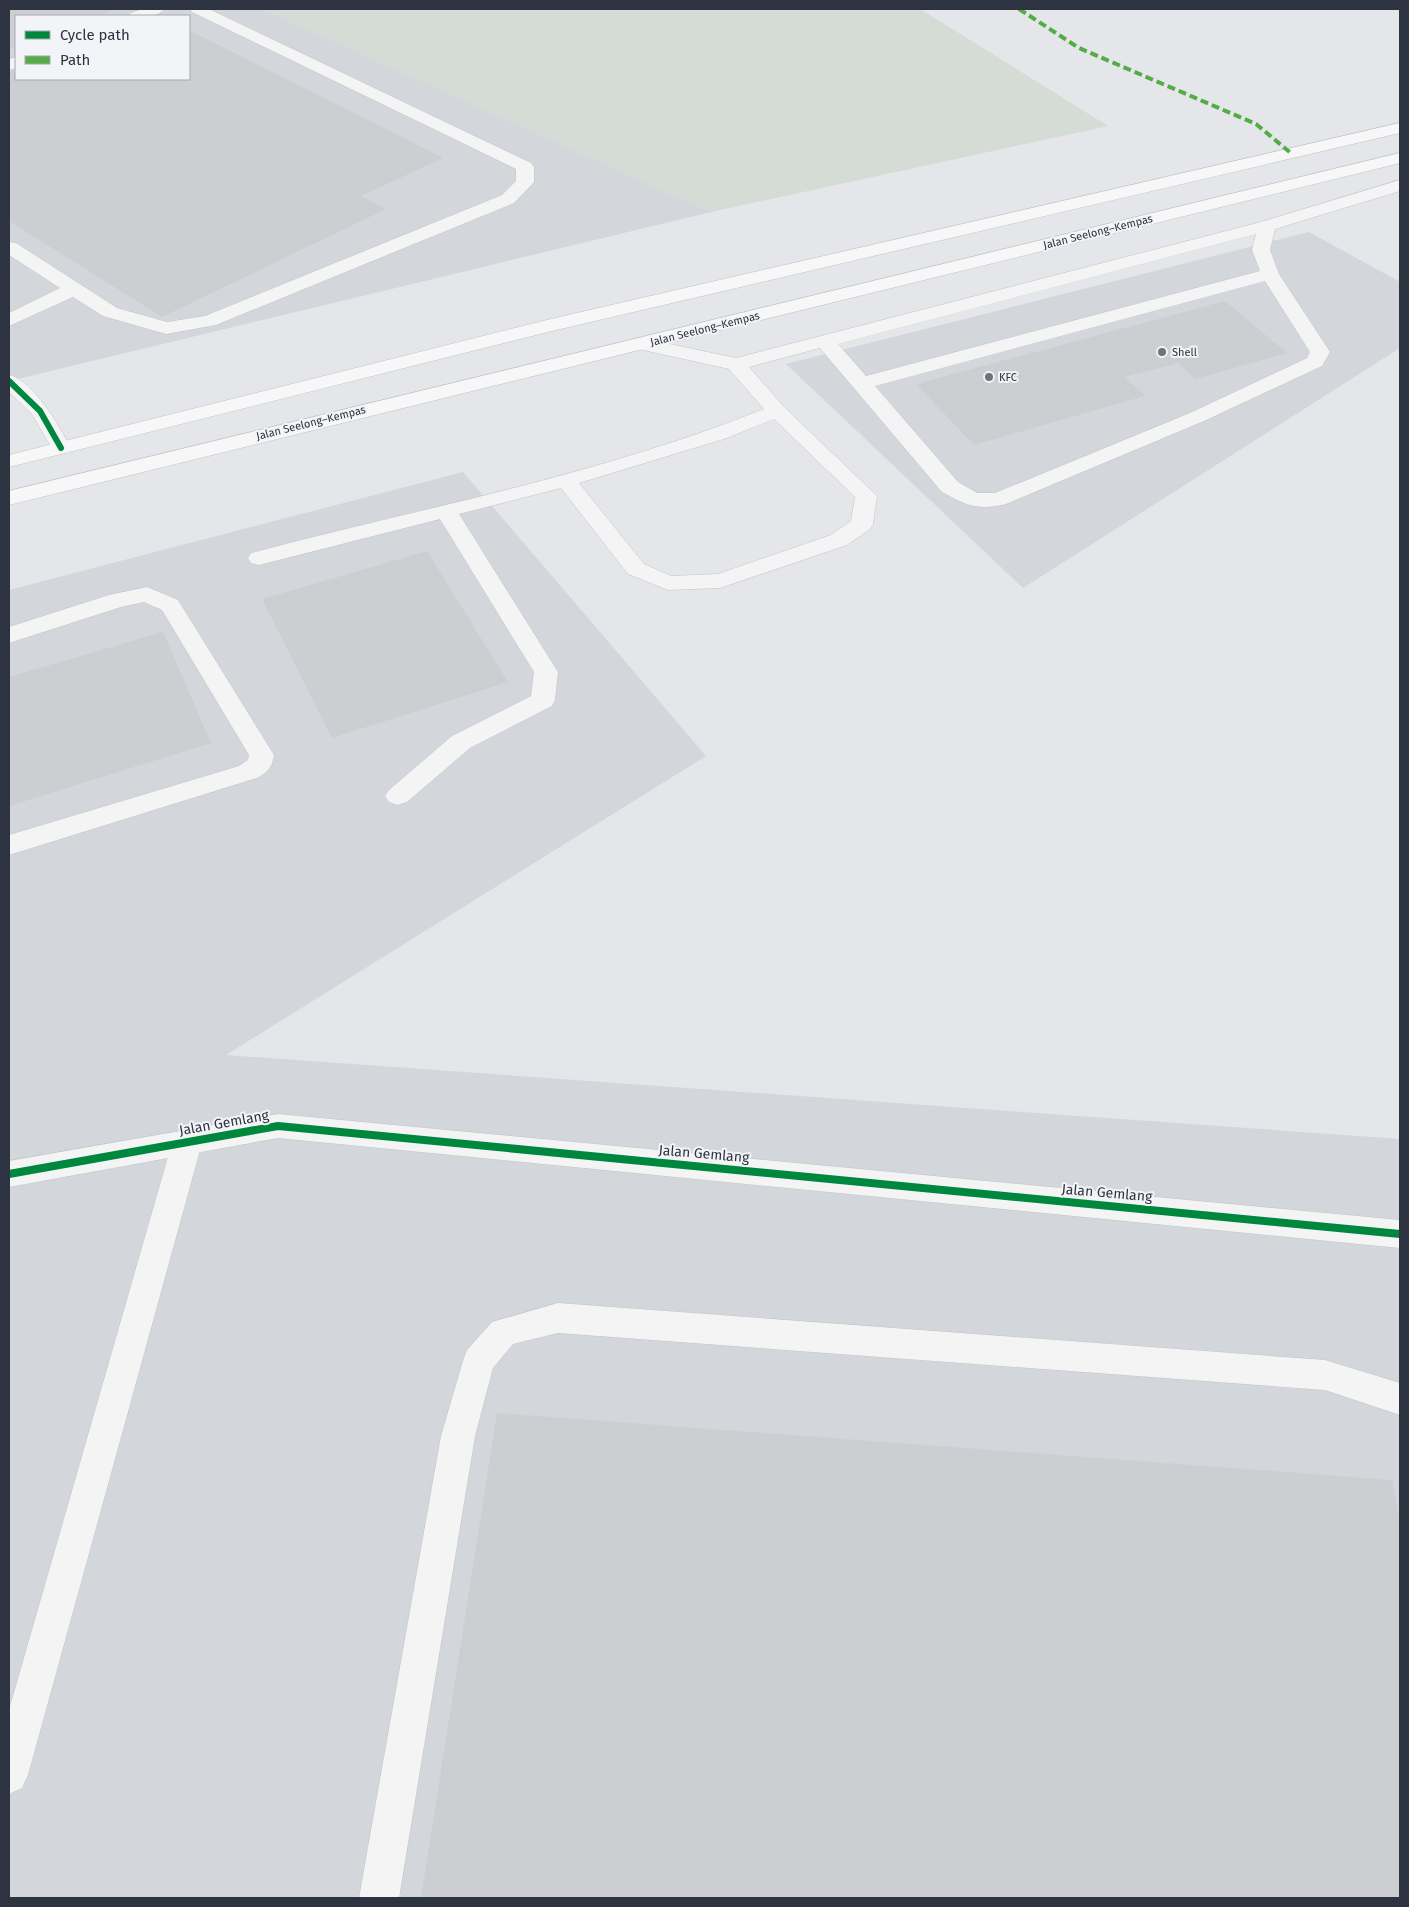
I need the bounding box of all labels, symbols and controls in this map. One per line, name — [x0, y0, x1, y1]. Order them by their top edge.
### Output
legend — [15, 15, 190, 80]
text: Cycle path — [60, 26, 130, 44]
text: Path — [60, 51, 90, 69]
street label: Jalan Seelong–Kempas — [1042, 212, 1154, 252]
street label: Jalan Seelong–Kempas — [649, 309, 761, 349]
marker: Shell — [1156, 346, 1168, 358]
place label: Shell — [1172, 346, 1197, 359]
marker: KFC — [983, 371, 995, 383]
place label: KFC — [999, 371, 1017, 384]
street label: Jalan Seelong–Kempas — [255, 403, 367, 443]
street label: Jalan Gemlang — [178, 1107, 271, 1139]
street label: Jalan Gemlang — [658, 1142, 751, 1166]
street label: Jalan Gemlang — [1061, 1181, 1154, 1205]

